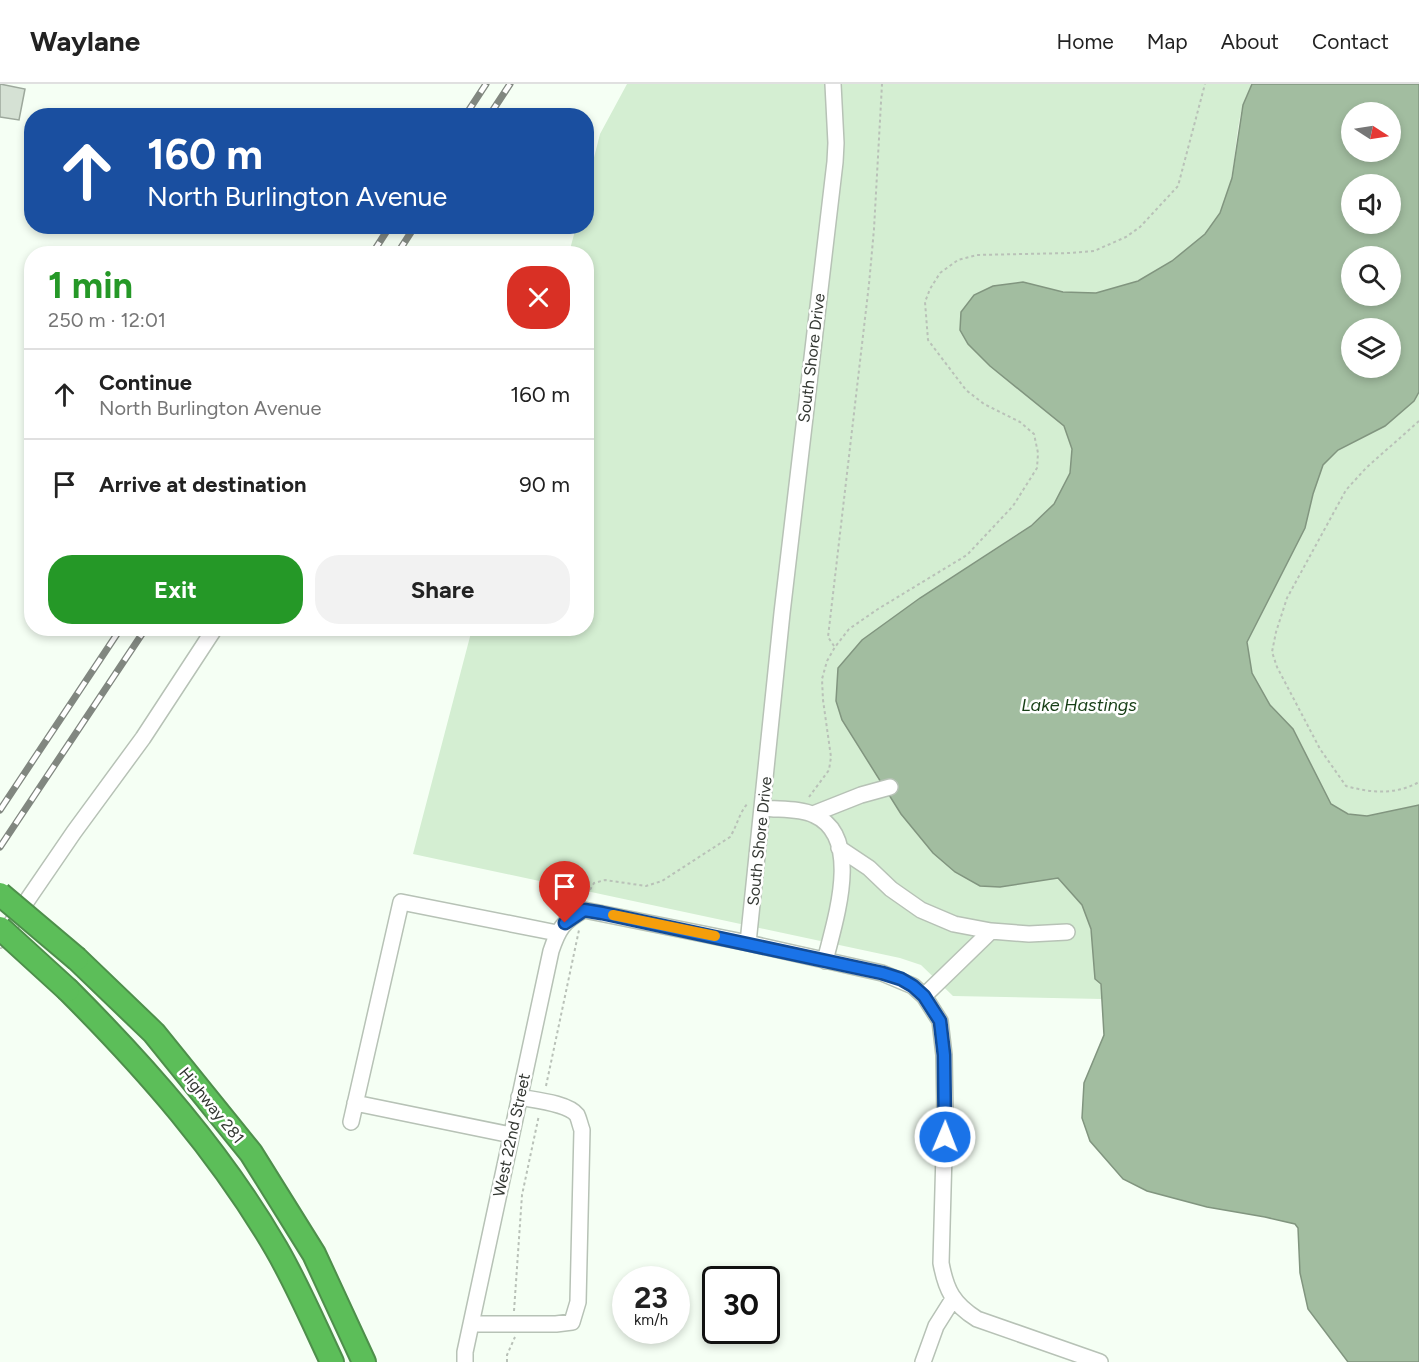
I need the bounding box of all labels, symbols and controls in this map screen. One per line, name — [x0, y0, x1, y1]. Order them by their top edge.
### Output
text: Waylane — [30, 24, 140, 58]
text: Home — [1057, 29, 1114, 54]
text: Map — [1147, 29, 1188, 54]
text: About — [1221, 29, 1279, 54]
text: Contact — [1312, 29, 1389, 54]
north arrow — [1341, 102, 1401, 162]
map controls — [1341, 102, 1401, 378]
text: 160 m — [147, 129, 263, 180]
icon: ahead — [48, 132, 126, 210]
button: sound — [1341, 174, 1401, 234]
text: North Burlington Avenue — [147, 180, 447, 213]
button: search — [1341, 246, 1401, 306]
text: 1 min — [48, 264, 133, 307]
button: close — [507, 266, 570, 329]
street label: South Shore Drive — [794, 292, 829, 424]
text: 250 m · 12:01 — [48, 308, 166, 332]
button: layers — [1341, 318, 1401, 378]
text: Continue — [99, 369, 192, 396]
icon: ahead — [48, 378, 81, 411]
text: 160 m — [510, 381, 570, 408]
text: North Burlington Avenue — [99, 396, 321, 420]
icon: arrive — [48, 468, 81, 501]
text: Arrive at destination — [99, 471, 307, 498]
text: 90 m — [519, 471, 570, 498]
button: Exit — [48, 555, 303, 624]
button: Share — [315, 555, 570, 624]
water label: Lake Hastings — [1021, 694, 1137, 716]
street label: South Shore Drive — [743, 775, 776, 907]
pin — [539, 861, 590, 923]
icon: arrive — [548, 870, 581, 903]
street label: Highway 281 — [175, 1064, 248, 1147]
street label: West 22nd Street — [489, 1072, 534, 1199]
position arrow — [913, 1105, 977, 1169]
speed limit sign: 30 — [702, 1266, 780, 1344]
text: 23 — [634, 1279, 668, 1316]
text: km/h — [634, 1311, 668, 1329]

